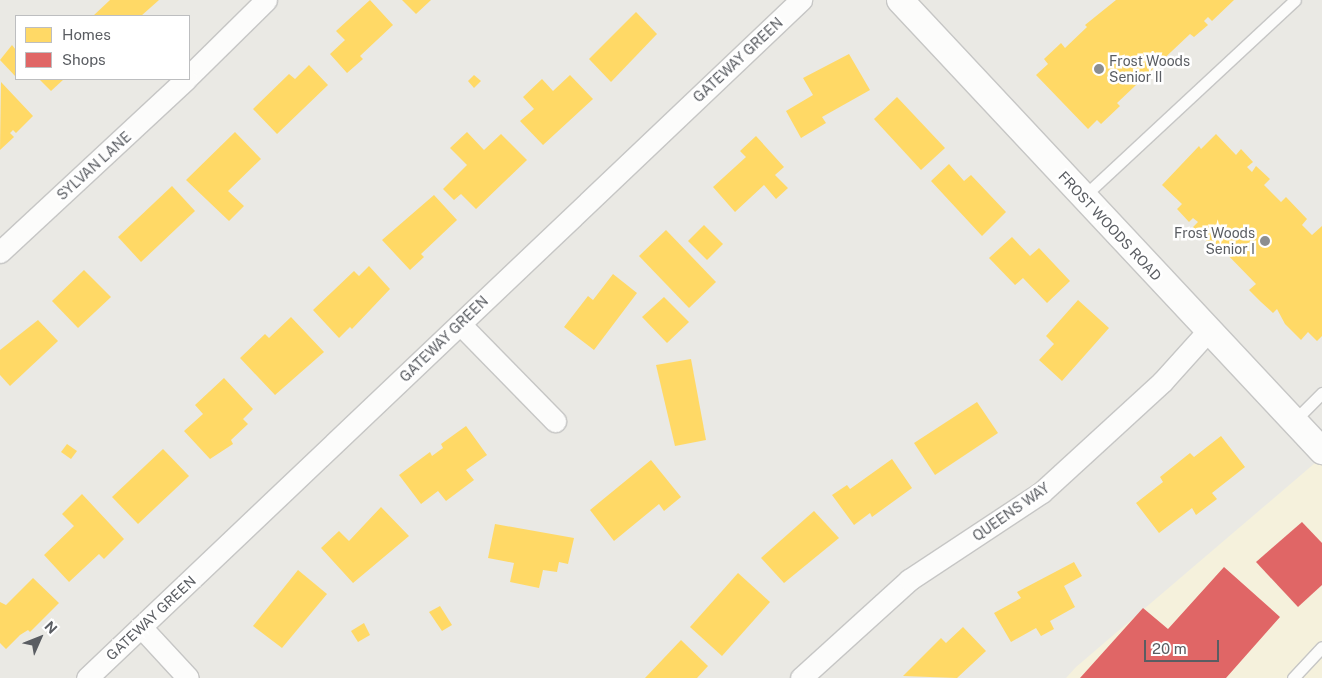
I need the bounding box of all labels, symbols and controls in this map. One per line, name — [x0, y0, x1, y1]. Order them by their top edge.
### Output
street label: GATEWAY GREEN — [690, 14, 786, 106]
legend — [15, 15, 190, 80]
text: Homes — [62, 26, 111, 43]
text: Shops — [62, 51, 106, 68]
place label: Frost Woods Senior II — [1109, 53, 1190, 85]
marker: Frost Woods Senior II — [1093, 63, 1105, 75]
street label: SYLVAN LANE — [54, 128, 134, 204]
street label: FROST WOODS ROAD — [1055, 168, 1165, 284]
place label: Frost Woods Senior I — [1174, 225, 1255, 258]
marker: Frost Woods Senior I — [1259, 235, 1271, 247]
street label: GATEWAY GREEN — [396, 293, 492, 385]
street label: QUEENS WAY — [969, 479, 1053, 545]
street label: GATEWAY GREEN — [103, 572, 199, 664]
north arrow — [15, 613, 65, 663]
text: N — [41, 618, 60, 637]
scale bar — [1147, 630, 1222, 662]
text: 20 m — [1152, 640, 1187, 657]

